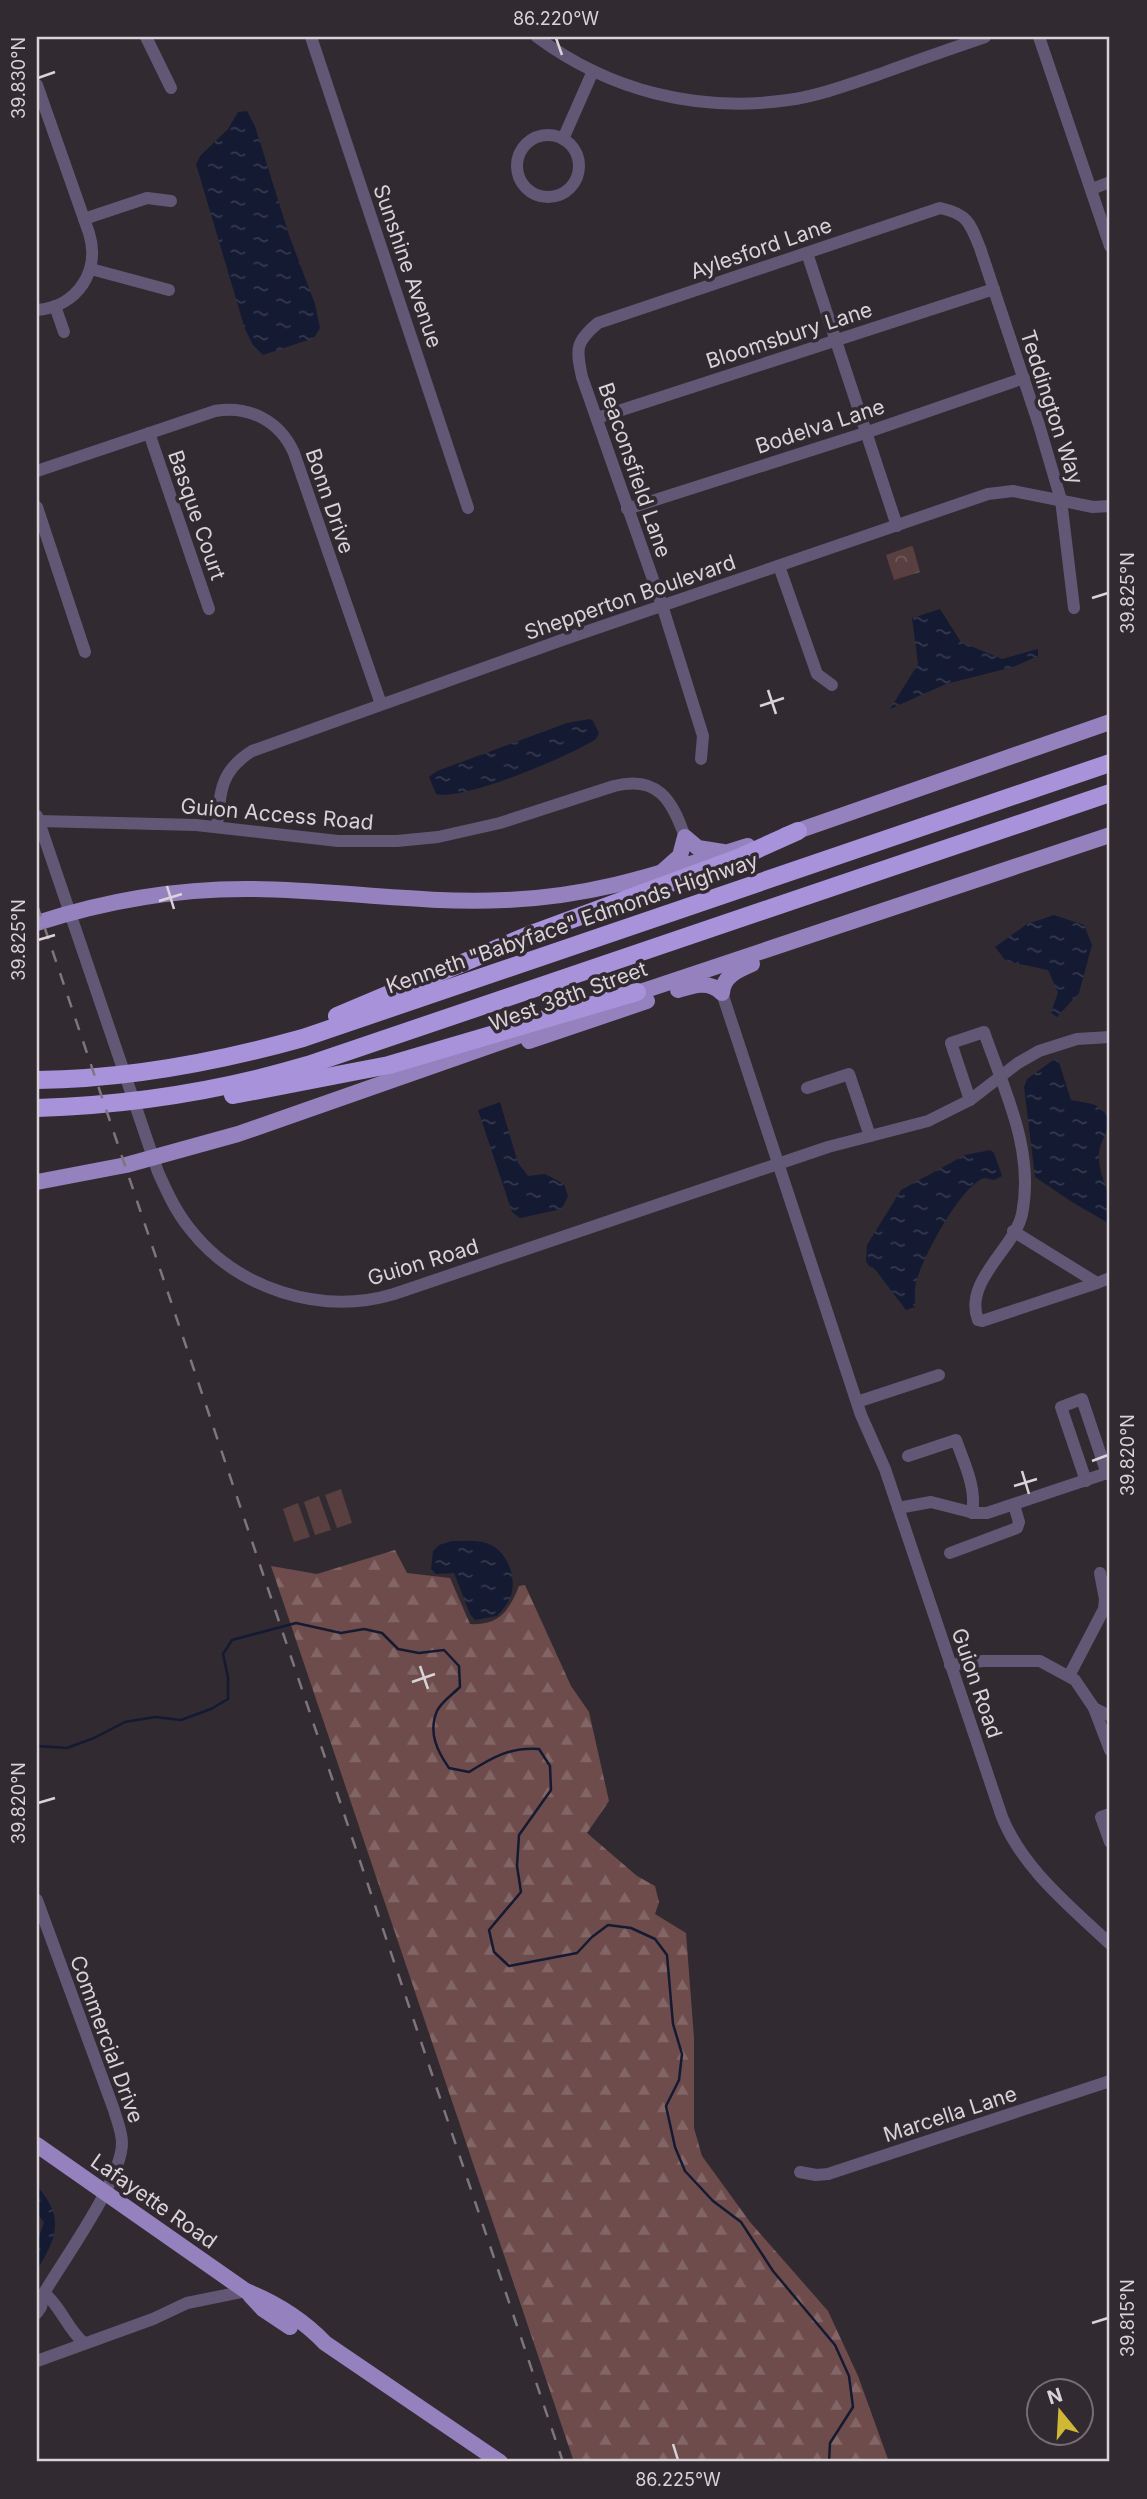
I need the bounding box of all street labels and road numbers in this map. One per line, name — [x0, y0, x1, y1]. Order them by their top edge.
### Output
street label: Sunshine Avenue — [368, 181, 448, 351]
street label: Aylesford Lane — [687, 212, 835, 284]
street label: Bloomsbury Lane — [703, 296, 875, 374]
street label: Teddington Way — [1015, 327, 1089, 487]
street label: Beaconsfield Lane — [593, 379, 677, 561]
street label: Bodelva Lane — [752, 393, 888, 459]
street label: Bonn Drive — [300, 445, 360, 557]
street label: Basque Court — [163, 447, 231, 583]
street label: Shepperton Boulevard — [521, 549, 739, 645]
street label: Guion Access Road — [180, 793, 374, 835]
street label: Kenneth "Babyface" Edmonds Highway — [383, 847, 761, 999]
street label: West 38th Street — [486, 956, 650, 1036]
street label: Guion Road — [364, 1233, 482, 1291]
street label: Guion Road — [947, 1625, 1007, 1741]
street label: Commercial Drive — [65, 1952, 149, 2126]
street label: Marcella Lane — [880, 2081, 1020, 2147]
street label: Lafayette Road — [86, 2148, 222, 2254]

